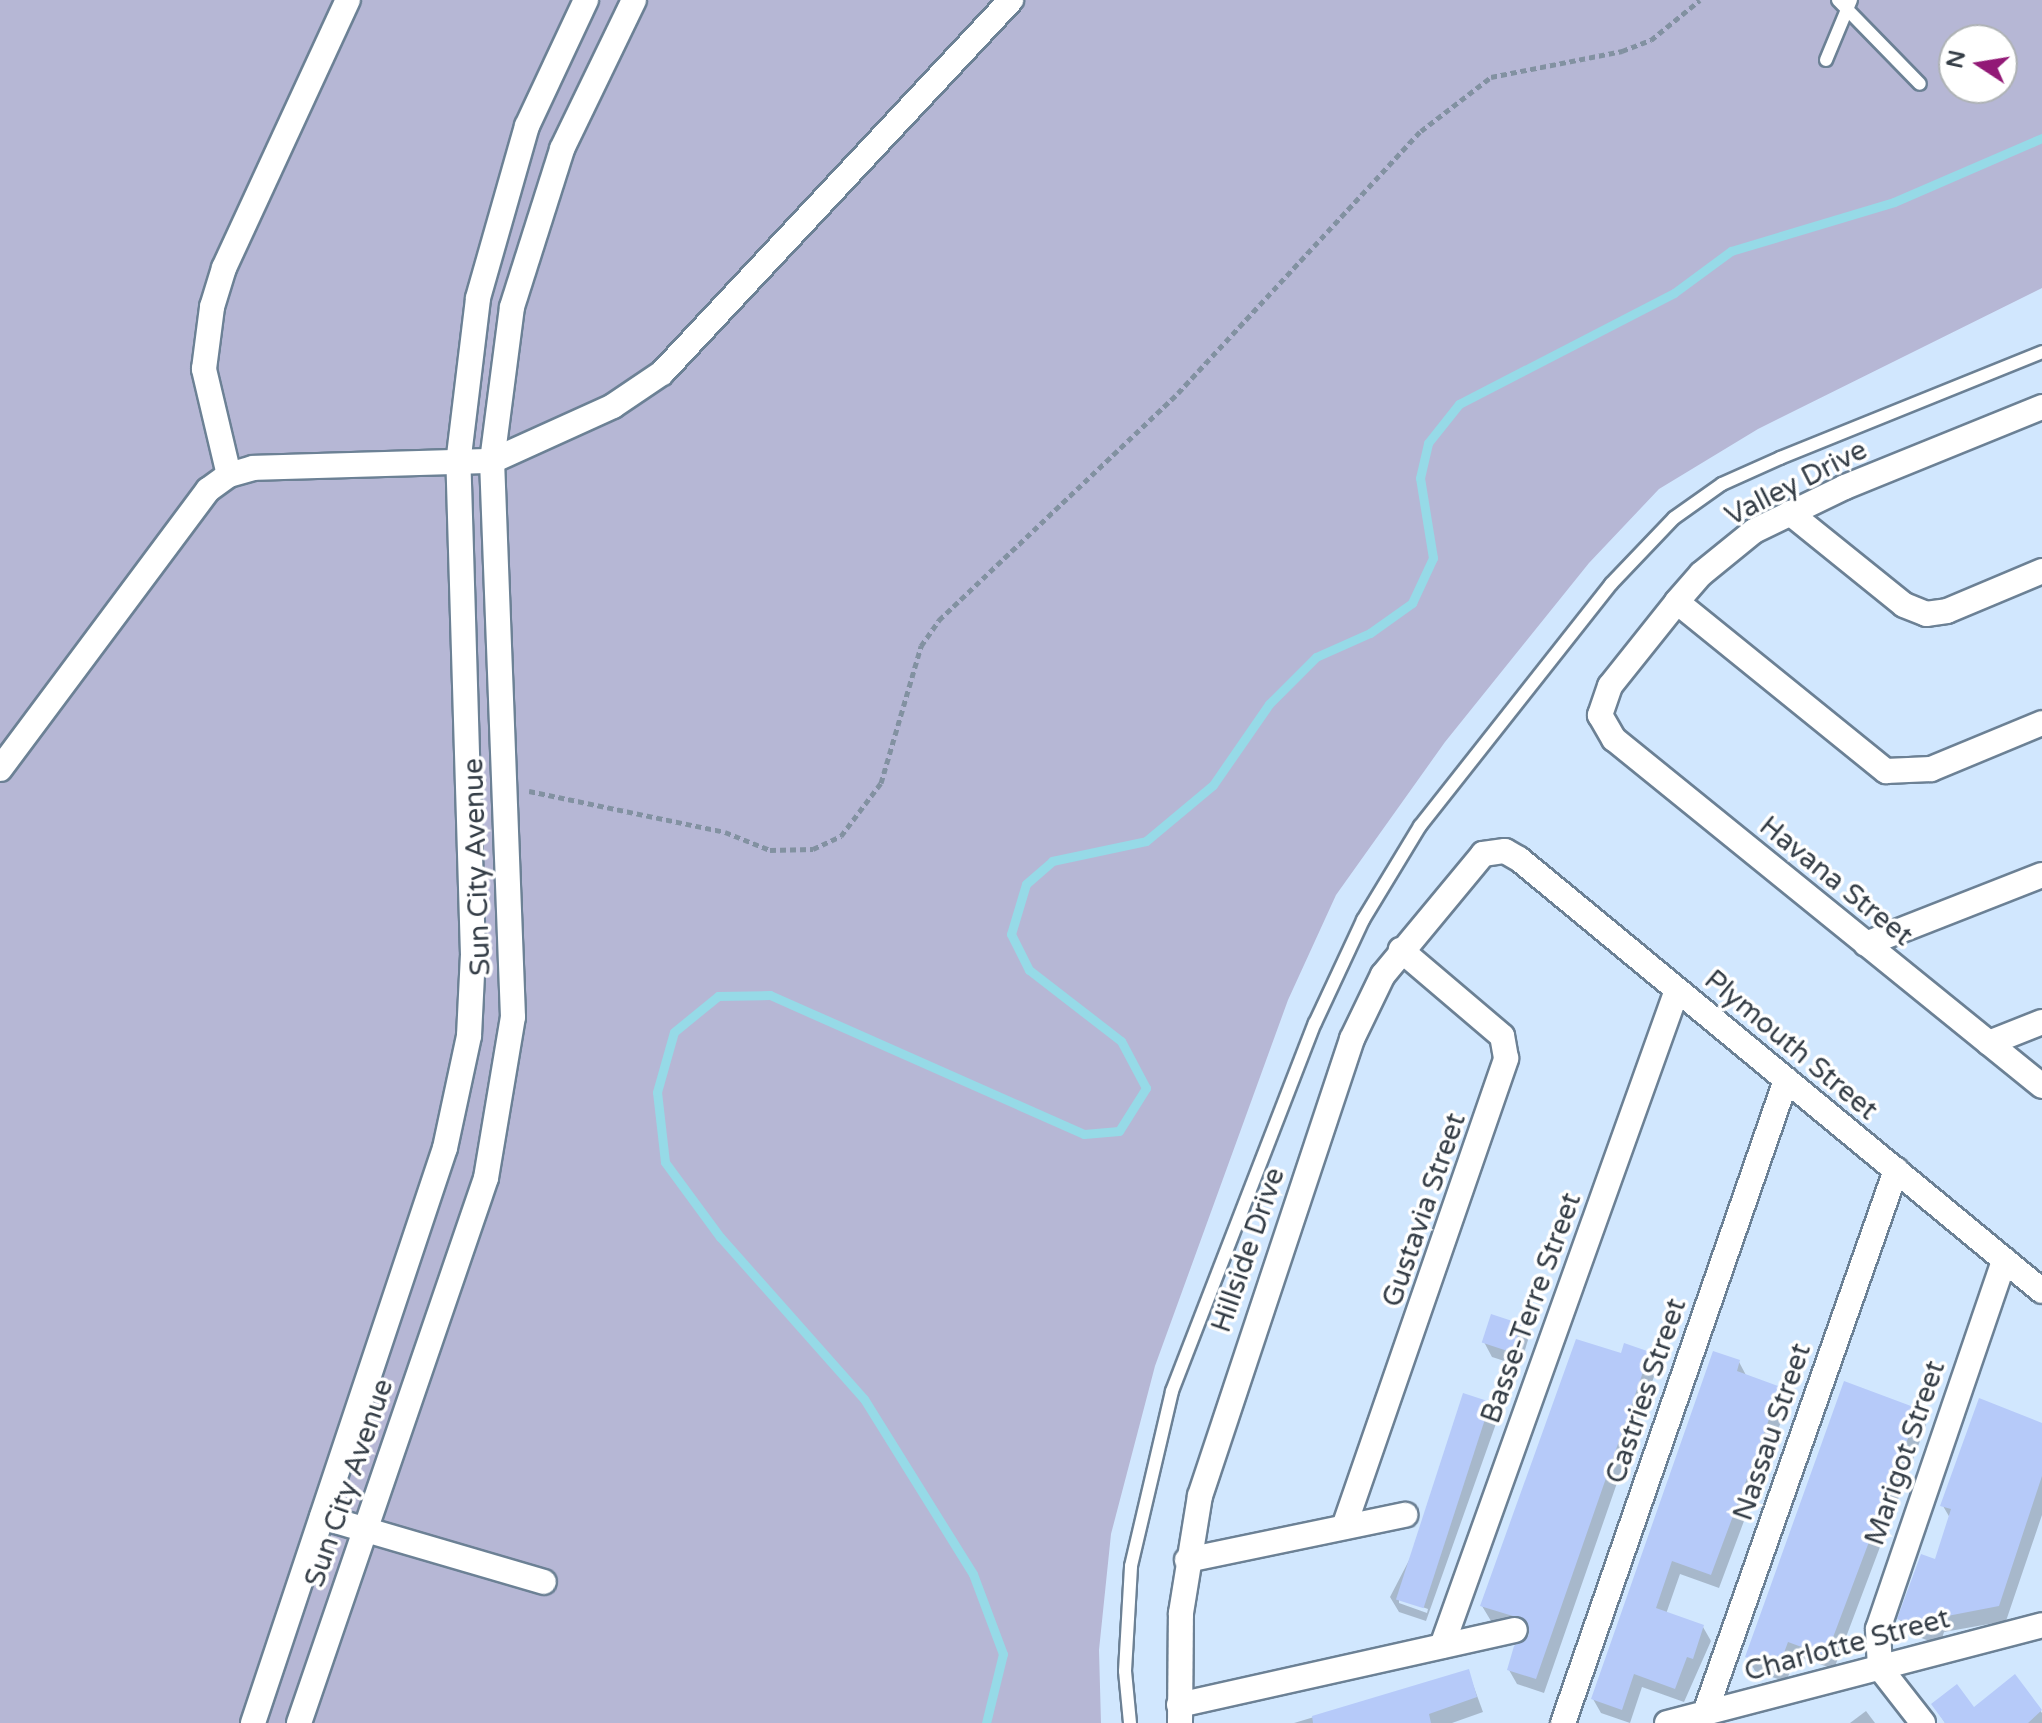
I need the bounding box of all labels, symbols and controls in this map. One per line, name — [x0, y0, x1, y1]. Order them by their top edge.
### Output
north arrow — [1938, 24, 2018, 104]
text: N — [1942, 48, 1971, 71]
street label: Valley Drive — [1720, 433, 1872, 533]
street label: Sun City Avenue — [456, 758, 498, 976]
street label: Havana Street — [1753, 809, 1919, 953]
street label: Plymouth Street — [1698, 963, 1884, 1127]
street label: Gustavia Street — [1375, 1109, 1473, 1311]
street label: Hillside Drive — [1204, 1163, 1292, 1337]
street label: Basse-Terre Street — [1474, 1188, 1588, 1428]
street label: Castries Street — [1599, 1294, 1693, 1488]
street label: Nassau Street — [1726, 1339, 1818, 1525]
street label: Marigot Street — [1858, 1356, 1952, 1550]
street label: Sun City Avenue — [298, 1375, 400, 1591]
street label: Charlotte Street — [1741, 1601, 1953, 1689]

